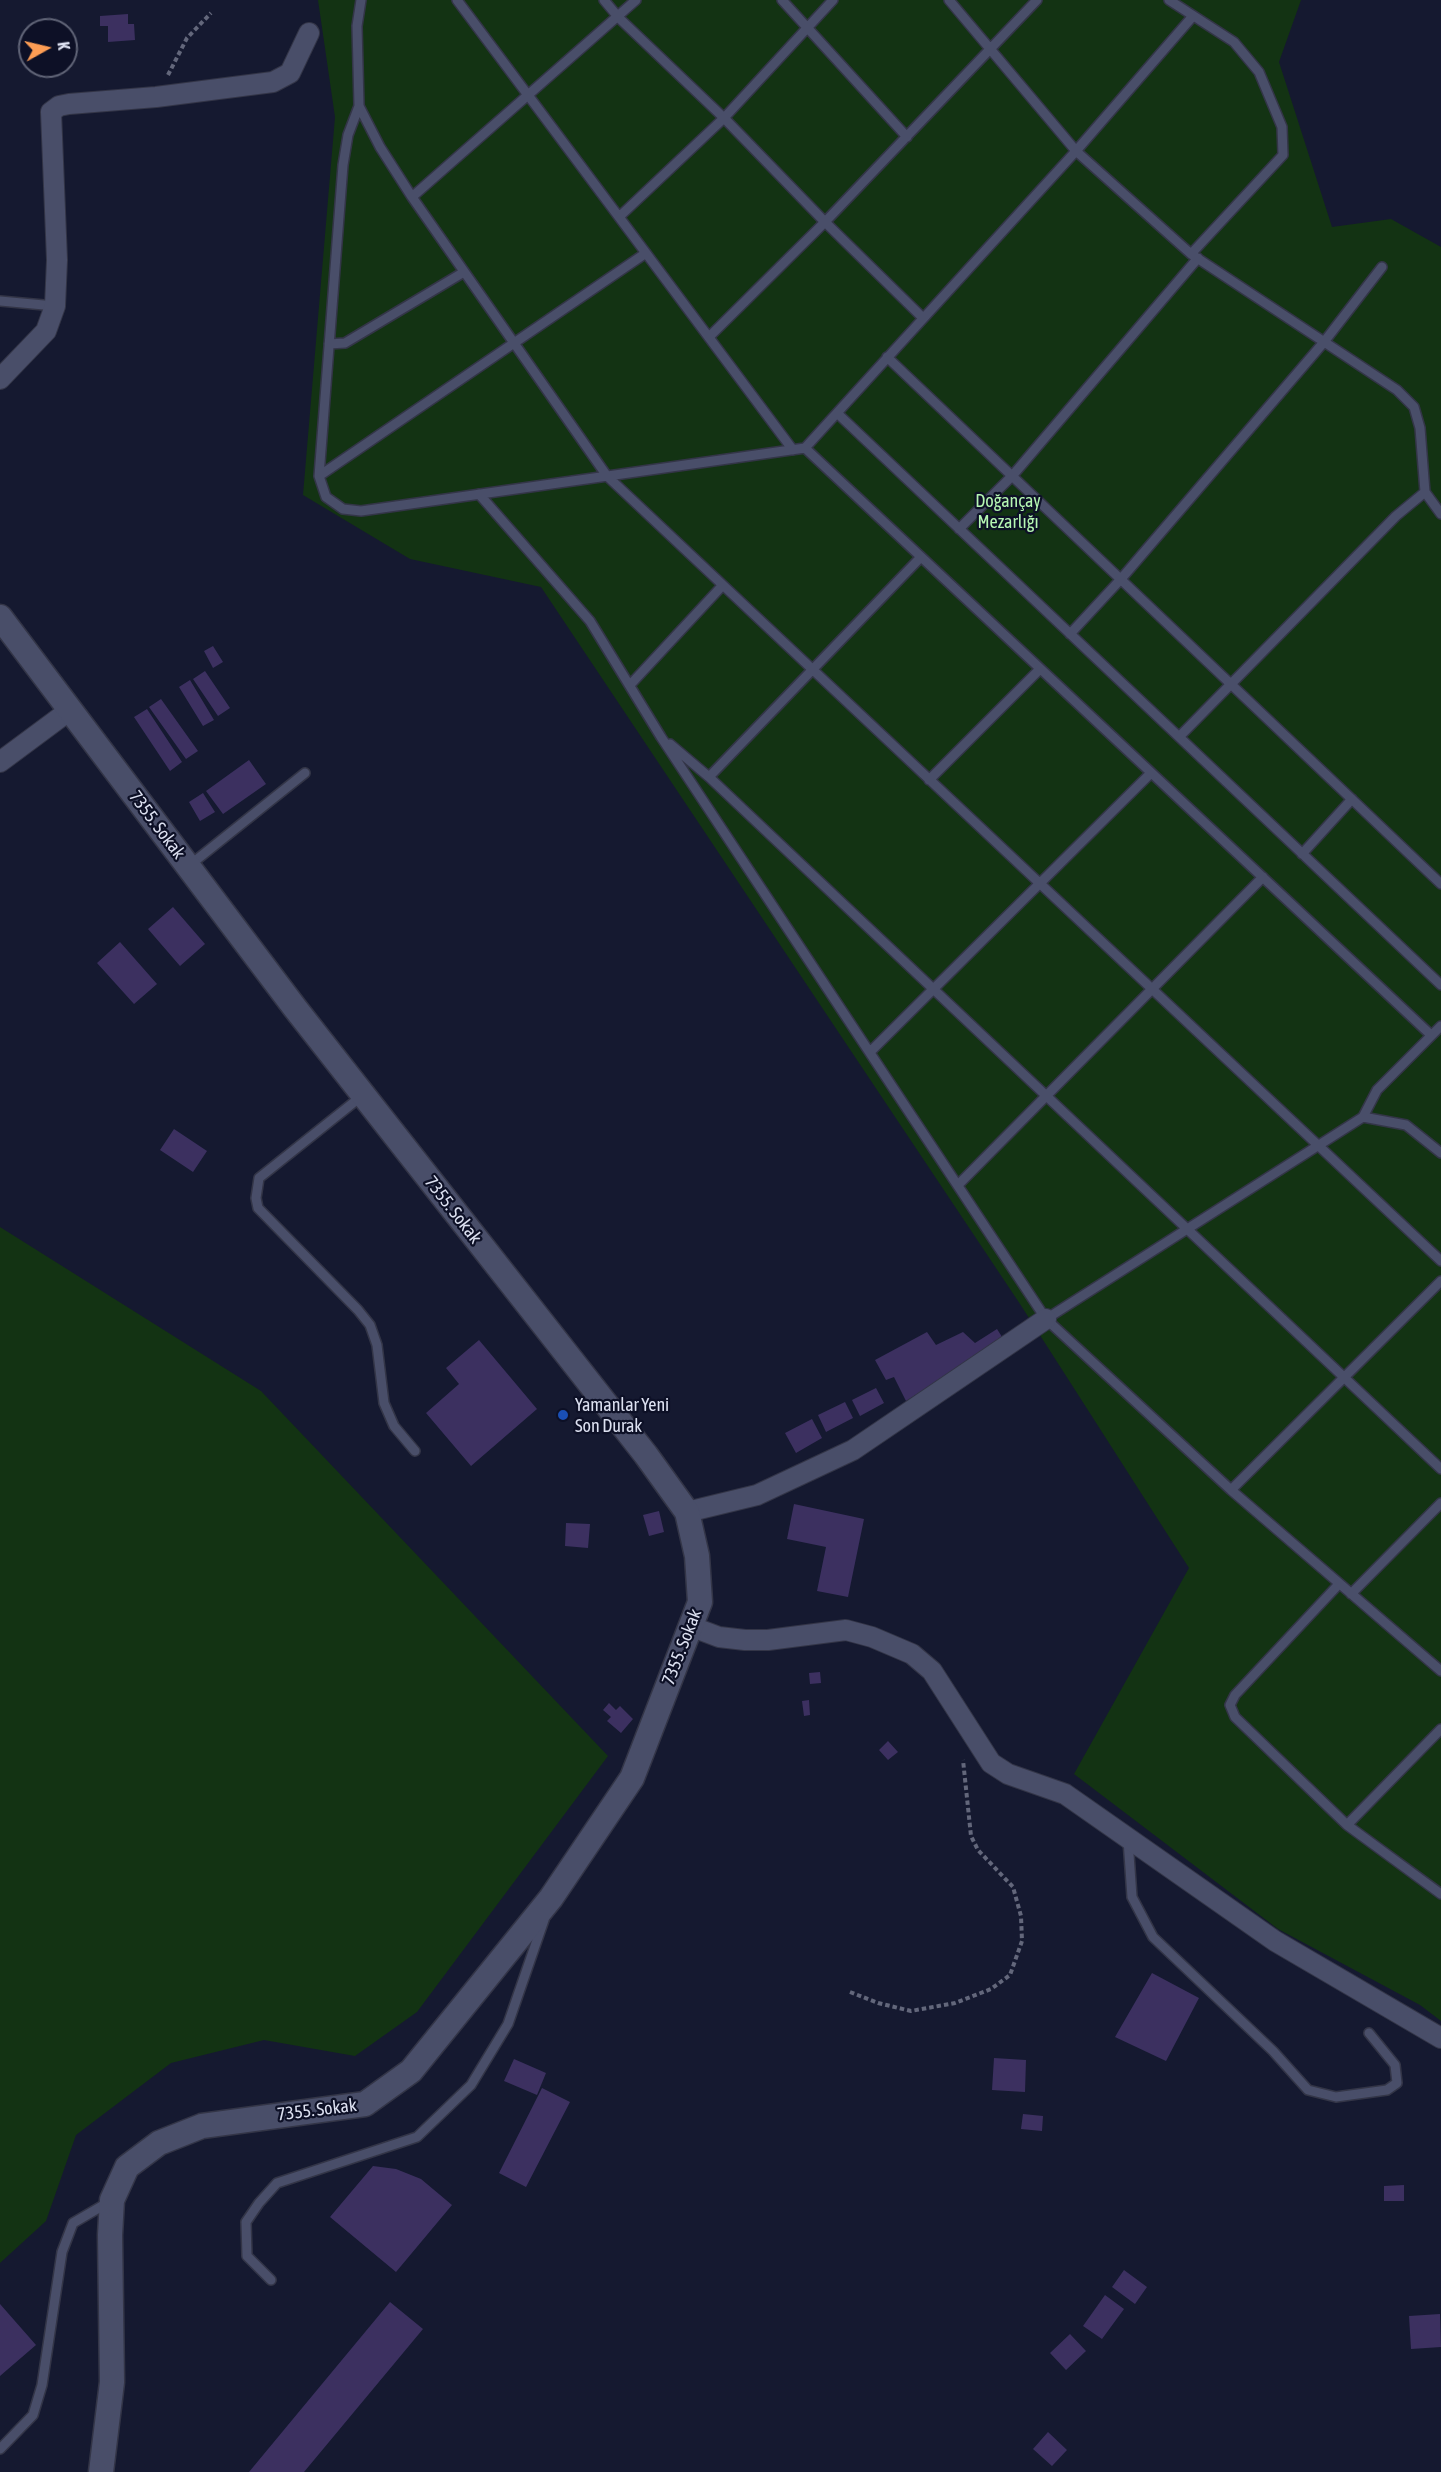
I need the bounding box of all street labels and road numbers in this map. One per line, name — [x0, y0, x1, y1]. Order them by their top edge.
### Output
street label: 7355. Sokak — [124, 787, 190, 863]
street label: 7355. Sokak — [420, 1172, 486, 1248]
street label: 7355. Sokak — [658, 1606, 706, 1688]
street label: 7355. Sokak — [276, 2094, 358, 2126]

